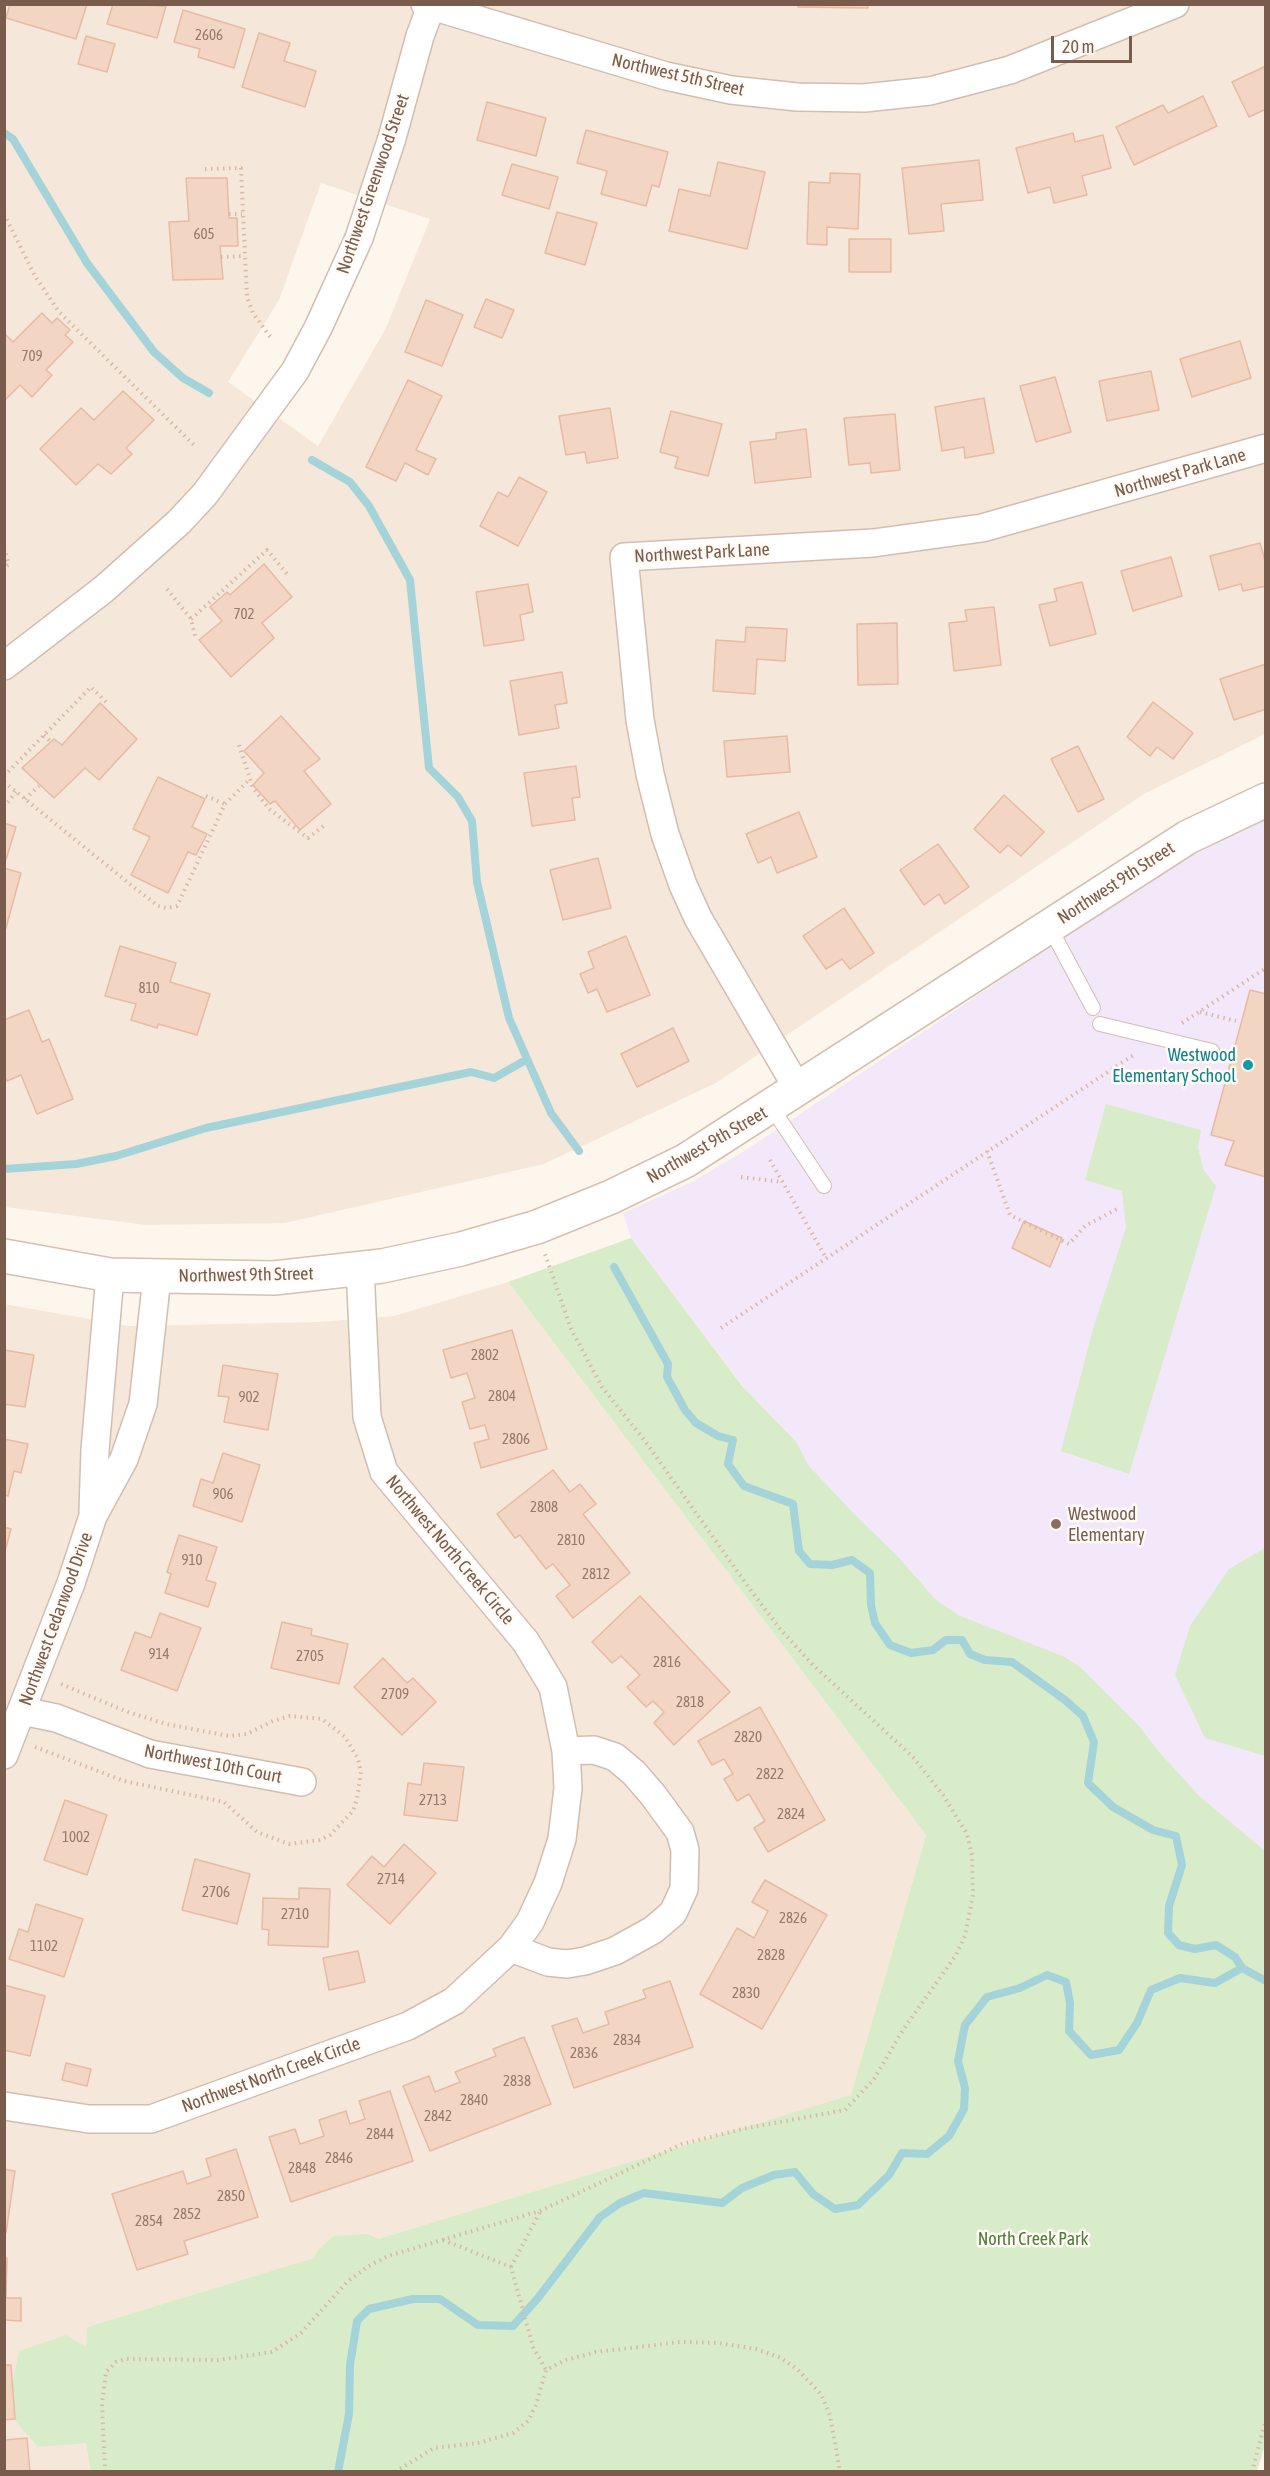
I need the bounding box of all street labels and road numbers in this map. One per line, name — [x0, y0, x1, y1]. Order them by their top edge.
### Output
street label: Northwest 5th Street — [610, 49, 746, 101]
street label: Northwest Greenwood Street — [332, 91, 414, 277]
street label: Northwest Park Lane — [1112, 444, 1248, 502]
street label: Northwest Park Lane — [634, 539, 770, 567]
street label: Northwest 9th Street — [1053, 837, 1179, 929]
street label: Northwest 9th Street — [643, 1102, 771, 1188]
street label: Northwest 9th Street — [178, 1263, 314, 1287]
street label: Northwest North Creek Circle — [381, 1471, 519, 1629]
street label: Northwest Cedarwood Drive — [15, 1529, 97, 1709]
street label: Northwest 10th Court — [142, 1740, 284, 1788]
street label: Northwest North Creek Circle — [179, 2033, 363, 2117]

